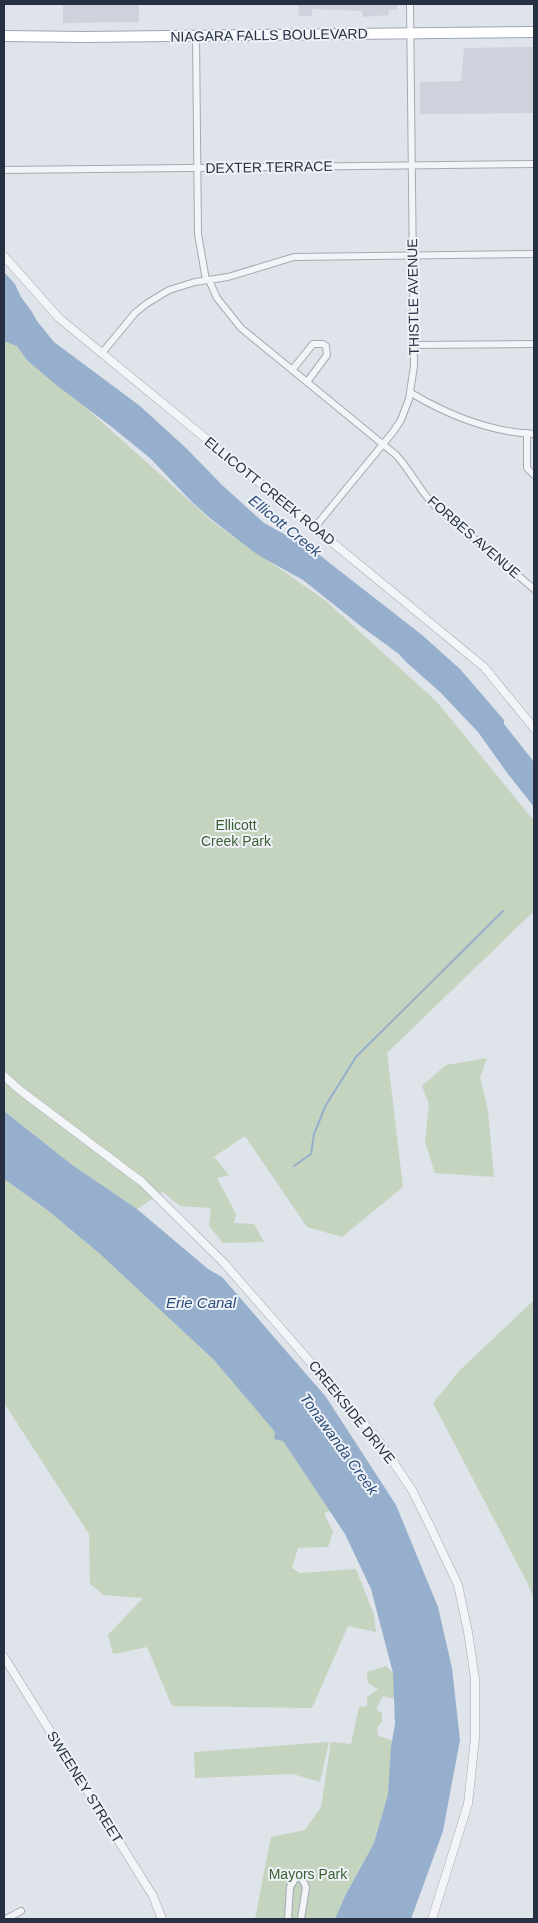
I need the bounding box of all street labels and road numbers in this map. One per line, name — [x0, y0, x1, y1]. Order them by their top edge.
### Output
street label: NIAGARA FALLS BOULEVARD — [170, 25, 368, 45]
street label: DEXTER TERRACE — [205, 158, 333, 176]
street label: THISTLE AVENUE — [404, 238, 422, 356]
street label: ELLICOTT CREEK ROAD — [202, 433, 338, 549]
street label: FORBES AVENUE — [425, 493, 523, 581]
street label: CREEKSIDE DRIVE — [306, 1357, 398, 1467]
street label: SWEENEY STREET — [44, 1728, 126, 1846]

